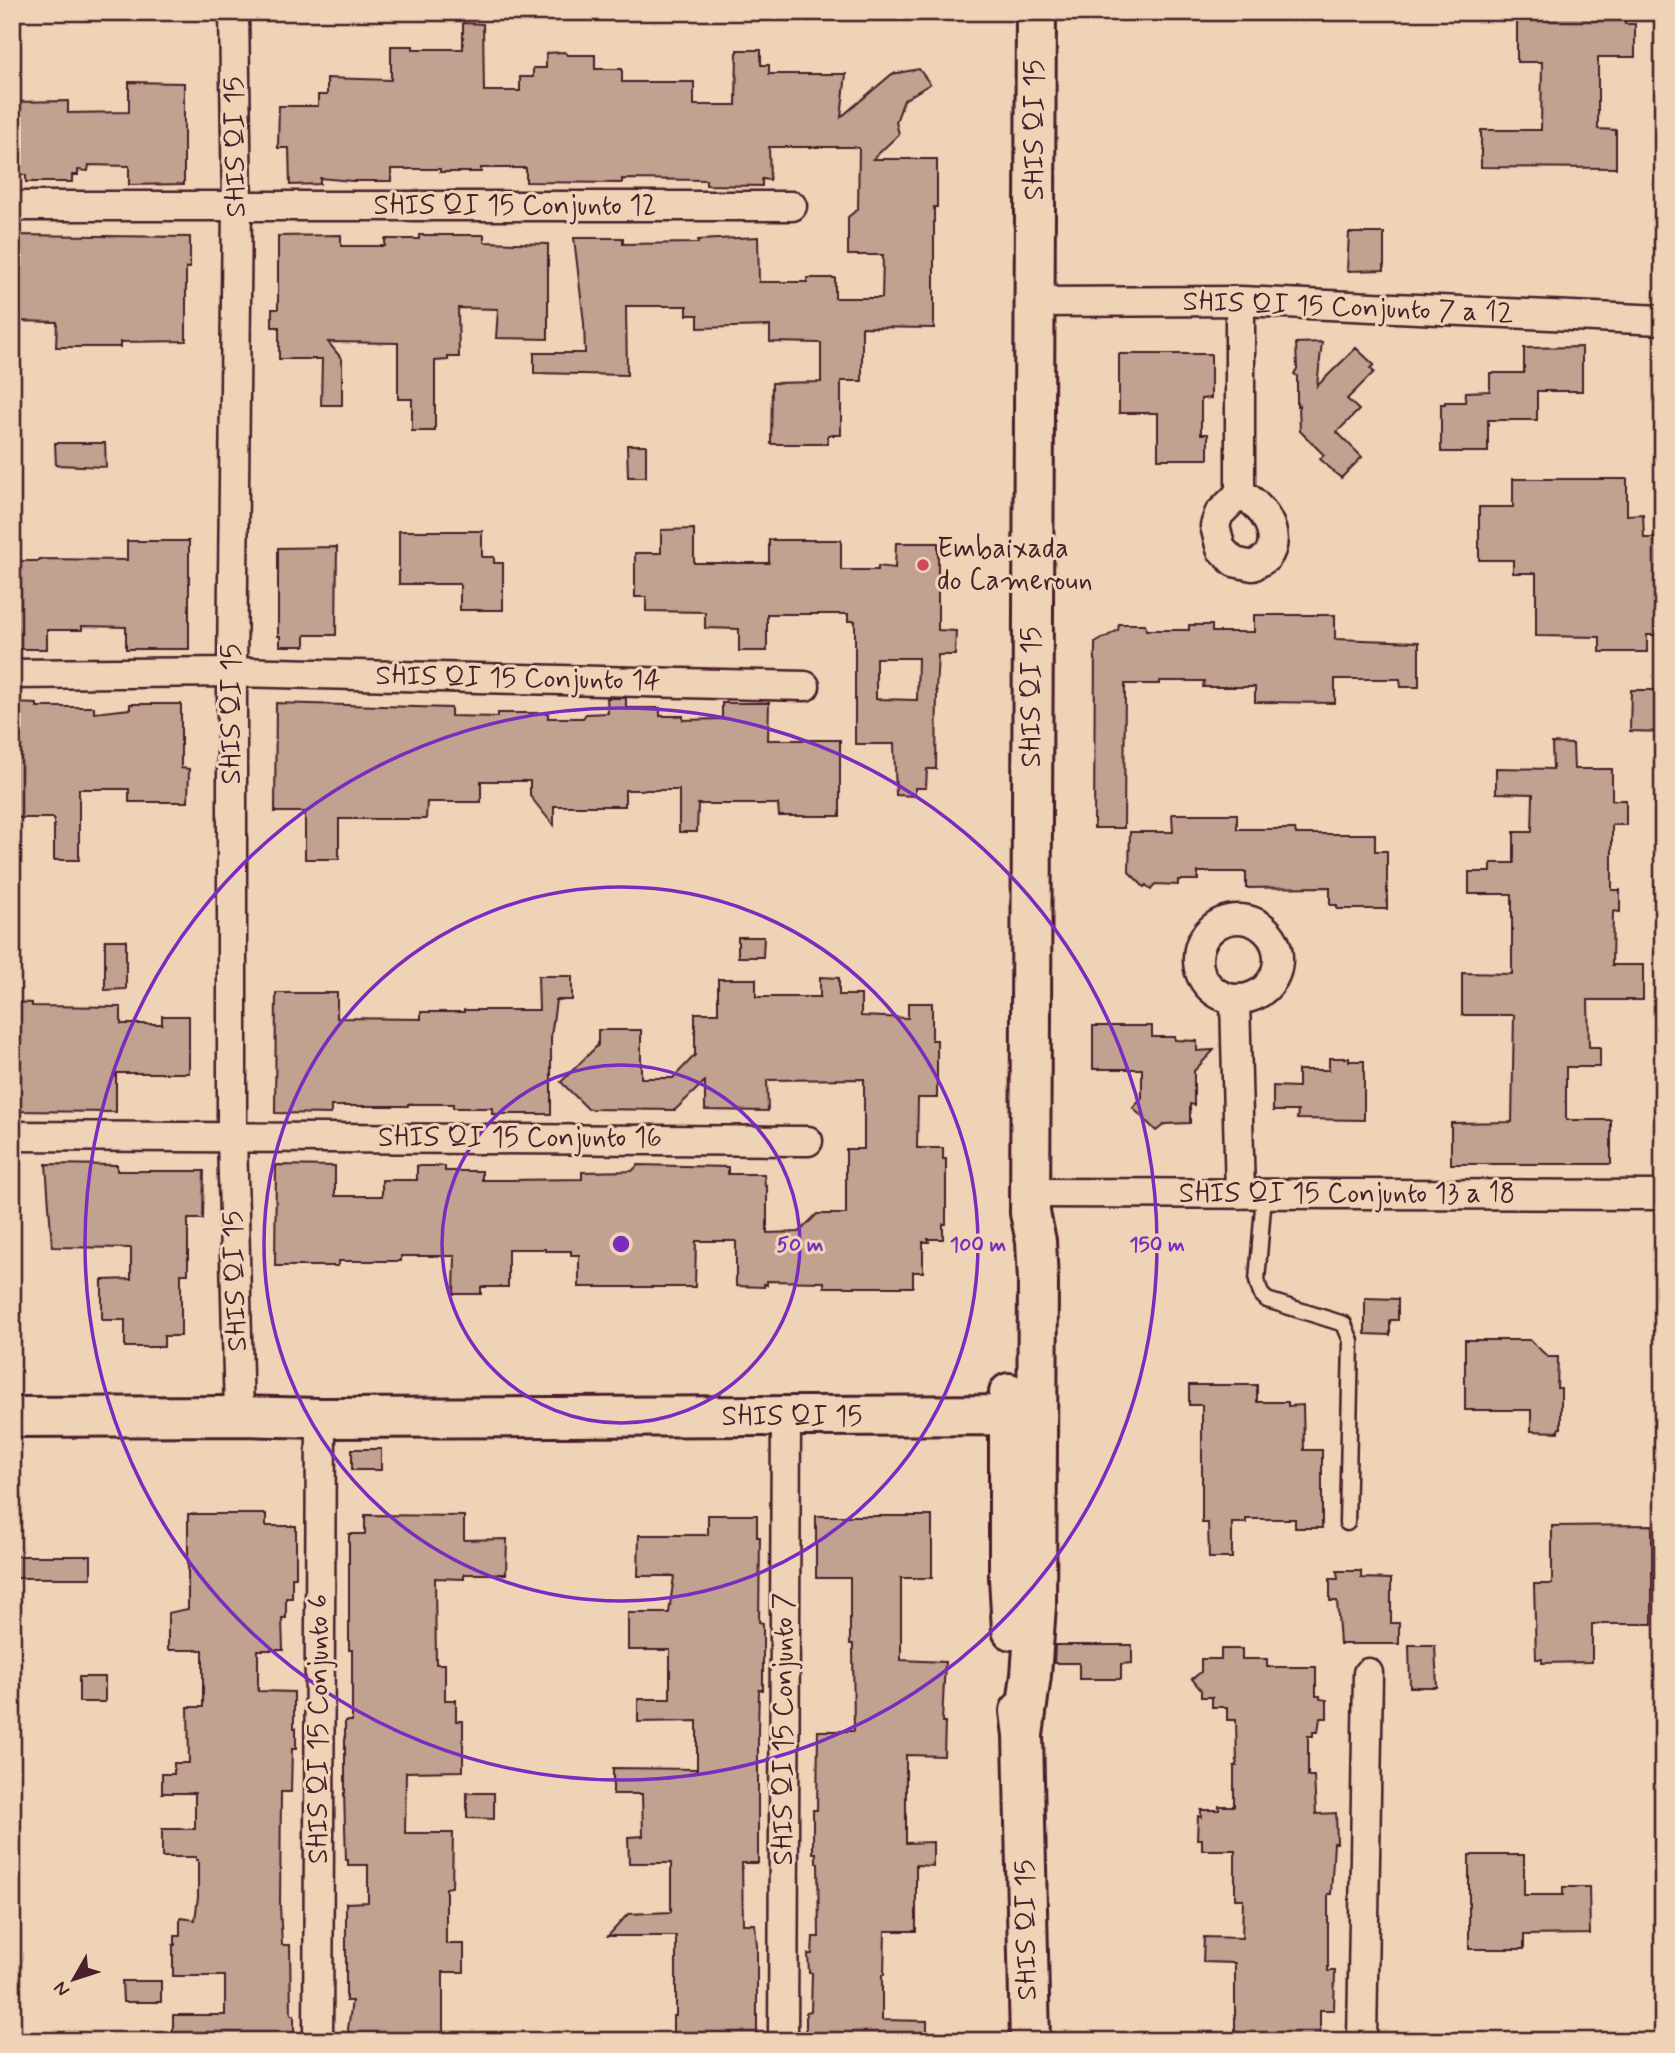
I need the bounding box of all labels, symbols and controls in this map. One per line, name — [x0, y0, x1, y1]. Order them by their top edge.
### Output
street label: SHIS QI 15 — [1017, 60, 1054, 200]
street label: SHIS QI 15 — [216, 76, 256, 218]
street label: SHIS QI 15 Conjunto 12 — [373, 188, 657, 225]
street label: SHIS QI 15 Conjunto 7 a 12 — [1182, 284, 1514, 332]
place label: Embaixada do Cameroun — [937, 531, 1093, 600]
marker: Embaixada do Cameroun — [915, 557, 931, 573]
street label: SHIS QI 15 — [1014, 627, 1051, 767]
street label: SHIS QI 15 — [214, 644, 251, 784]
street label: SHIS QI 15 Conjunto 14 — [375, 658, 661, 700]
street label: SHIS QI 15 Conjunto 16 — [378, 1120, 662, 1157]
street label: SHIS QI 15 Conjunto 13 a 18 — [1179, 1176, 1515, 1213]
street label: SHIS QI 15 — [215, 1210, 257, 1352]
text: 50 m — [777, 1231, 824, 1259]
text: 100 m — [950, 1231, 1006, 1259]
text: 150 m — [1129, 1231, 1185, 1259]
centre of rings — [609, 1232, 633, 1256]
street label: SHIS QI 15 — [722, 1399, 862, 1436]
street label: SHIS QI 15 Conjunto 7 — [766, 1593, 803, 1865]
street label: SHIS QI 15 Conjunto 6 — [301, 1594, 338, 1864]
street label: SHIS QI 15 — [1007, 1859, 1047, 2001]
north arrow — [38, 1944, 108, 2014]
text: N — [48, 1976, 76, 2002]

